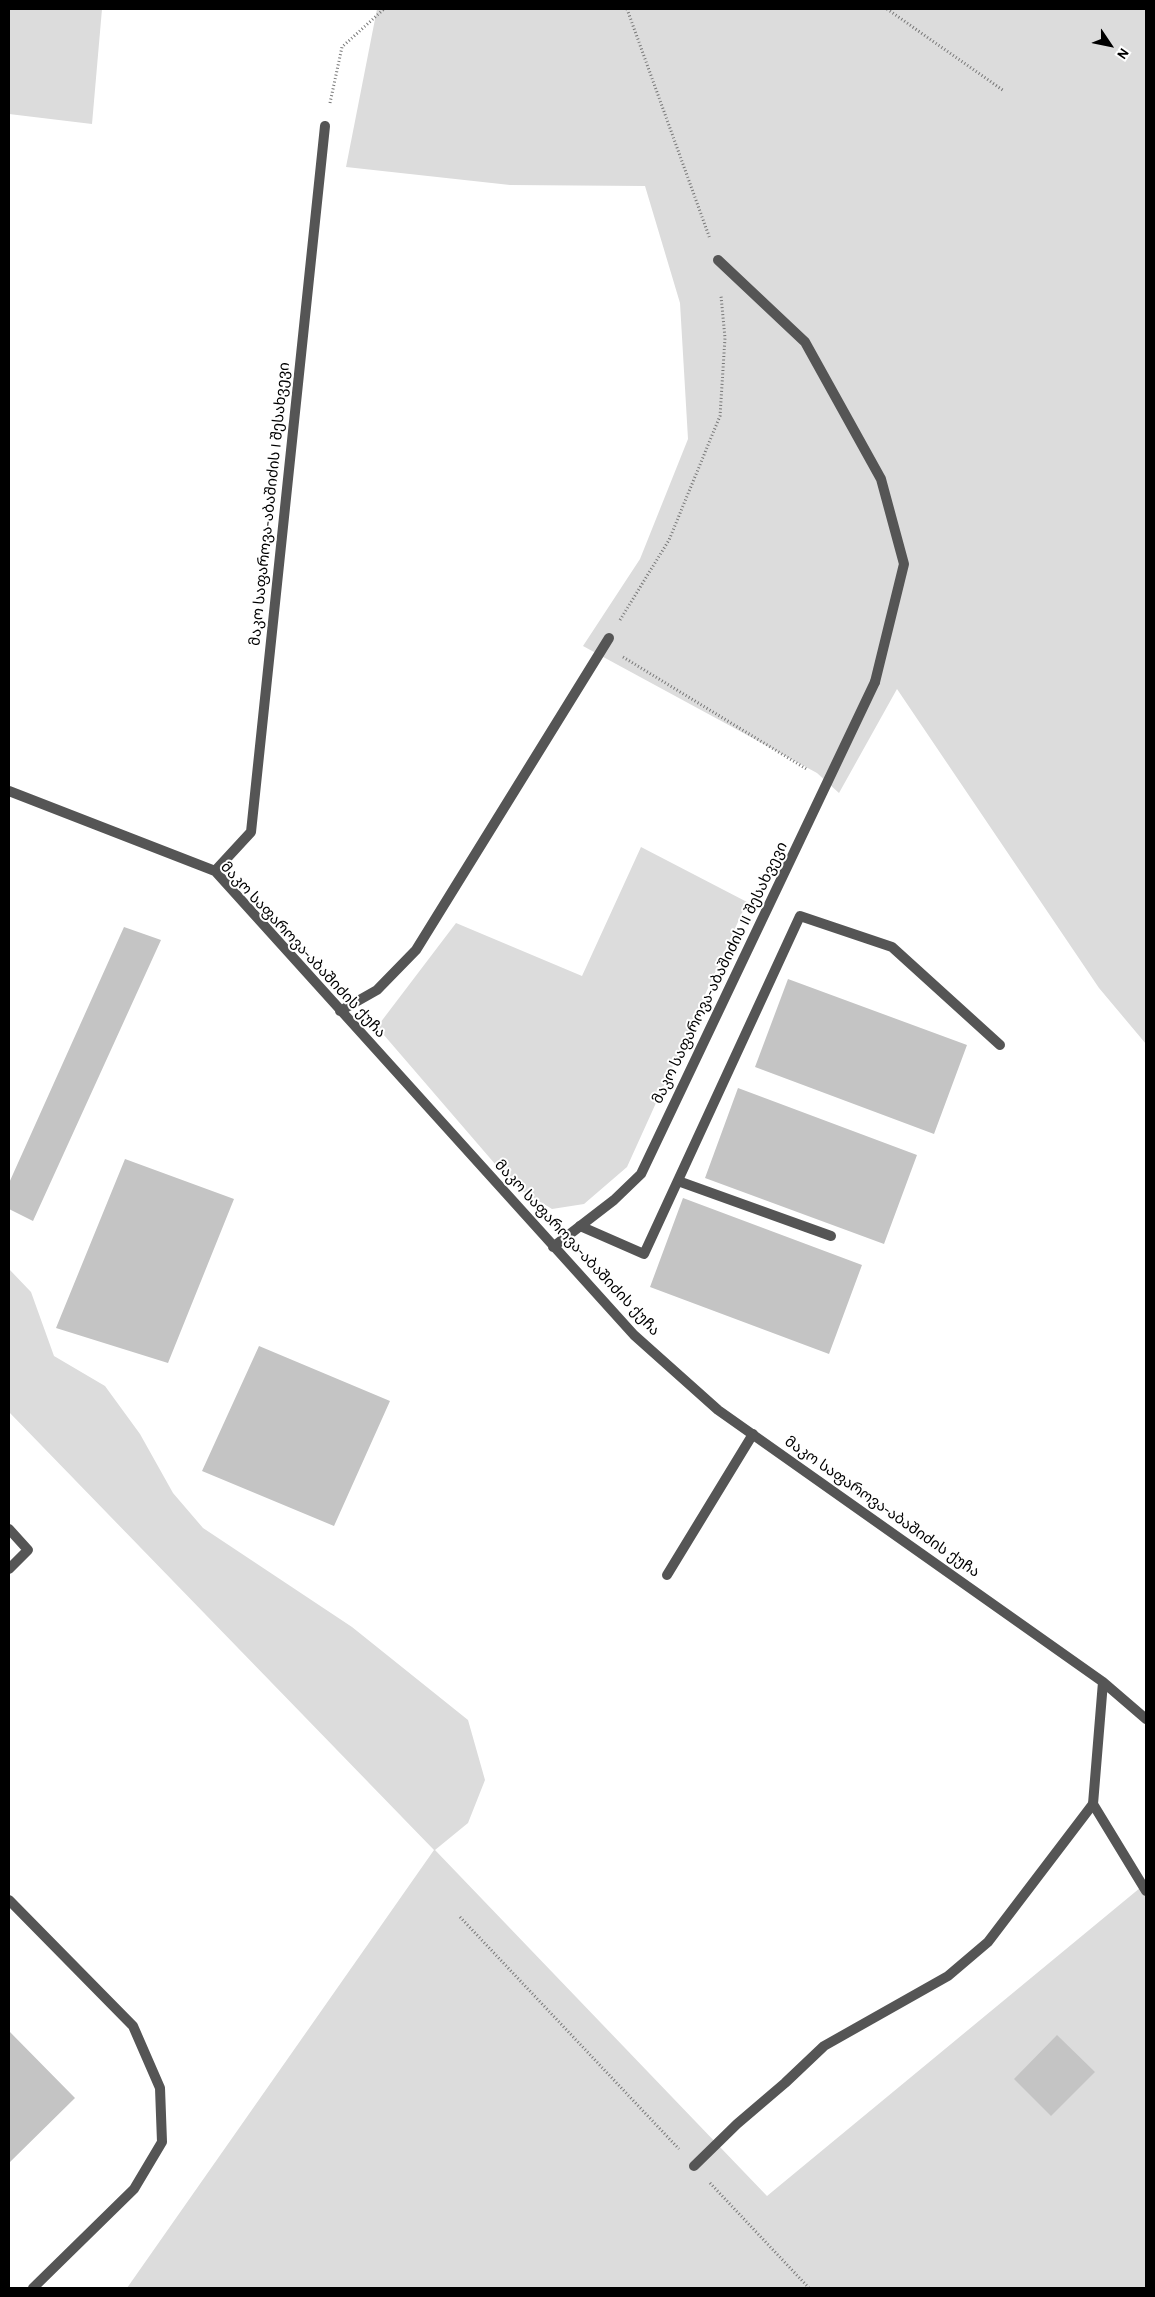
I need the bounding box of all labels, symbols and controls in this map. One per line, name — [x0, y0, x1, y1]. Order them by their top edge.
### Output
north arrow — [1085, 20, 1135, 70]
text: N — [1113, 45, 1133, 63]
street label: მაკო საფაროვა-აბაშიძის I შესახვევი — [246, 361, 294, 647]
street label: მაკო საფაროვა-აბაშიძის II შესახვევი — [649, 839, 791, 1107]
street label: მაკო საფაროვა-აბაშიძის ქუჩა — [217, 858, 389, 1042]
street label: მაკო საფაროვა-აბაშიძის ქუჩა — [491, 1156, 663, 1340]
street label: მაკო საფაროვა-აბაშიძის ქუჩა — [781, 1433, 983, 1581]

